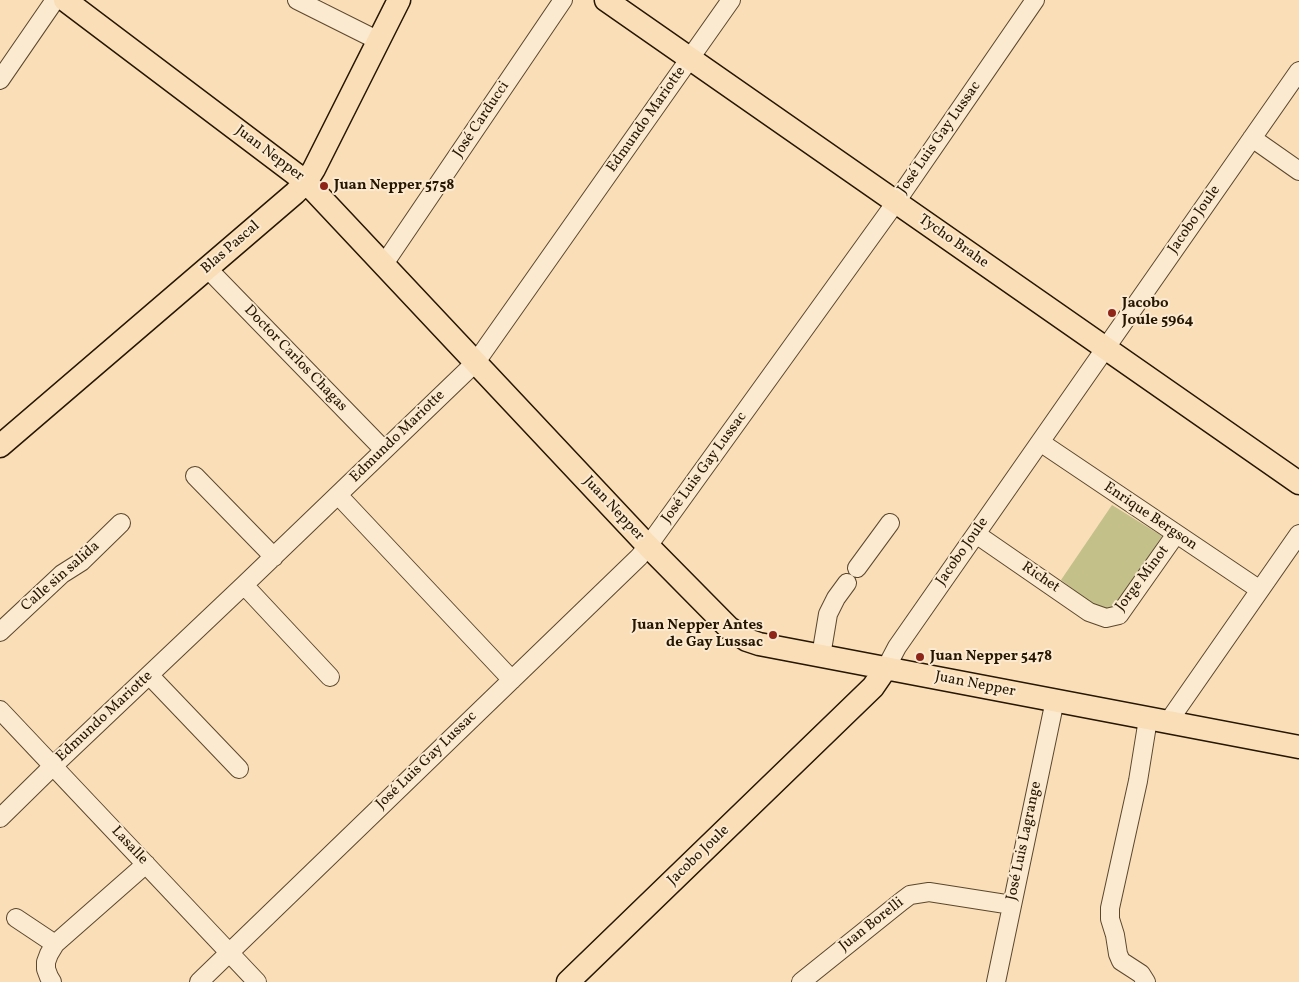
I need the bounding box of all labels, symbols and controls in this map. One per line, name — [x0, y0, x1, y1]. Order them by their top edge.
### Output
street label: Edmundo Mariotte — [604, 64, 690, 176]
street label: José Luis Gay Lussac — [894, 78, 986, 198]
street label: José Carducci — [450, 79, 514, 161]
street label: Juan Nepper — [231, 122, 307, 186]
place label: Juan Nepper 5758 — [334, 177, 455, 195]
marker: Juan Nepper 5758 — [318, 180, 330, 192]
street label: Jacobo Joule — [1165, 182, 1225, 258]
street label: Tycho Brahe — [915, 211, 991, 273]
street label: Blas Pascal — [198, 218, 264, 278]
place label: Jacobo Joule 5964 — [1122, 295, 1194, 330]
street label: Doctor Carlos Chagas — [239, 302, 351, 416]
marker: Jacobo Joule 5964 — [1106, 307, 1118, 319]
street label: Edmundo Mariotte — [347, 387, 449, 487]
street label: José Luis Gay Lussac — [659, 409, 751, 527]
street label: Juan Nepper — [579, 473, 647, 545]
street label: Enrique Bergson — [1100, 479, 1200, 555]
street label: Jacobo Joule — [933, 514, 993, 590]
street label: Calle sin salida — [18, 538, 104, 616]
street label: Jorge Minot — [1112, 543, 1174, 615]
street label: Richet — [1017, 559, 1063, 597]
place label: Juan Nepper Antes de Gay Lussac — [632, 617, 763, 652]
marker: Juan Nepper Antes de Gay Lussac — [767, 629, 779, 641]
place label: Juan Nepper 5478 — [930, 648, 1052, 666]
marker: Juan Nepper 5478 — [914, 651, 926, 663]
street label: Edmundo Mariotte — [53, 668, 157, 766]
street label: Juan Nepper — [933, 668, 1017, 702]
street label: José Luis Gay Lussac — [373, 708, 481, 814]
street label: José Luis Lagrange — [1004, 780, 1046, 902]
street label: Jacobo Joule — [664, 822, 734, 890]
street label: Lasalle — [107, 823, 151, 869]
street label: Juan Borelli — [836, 894, 908, 956]

